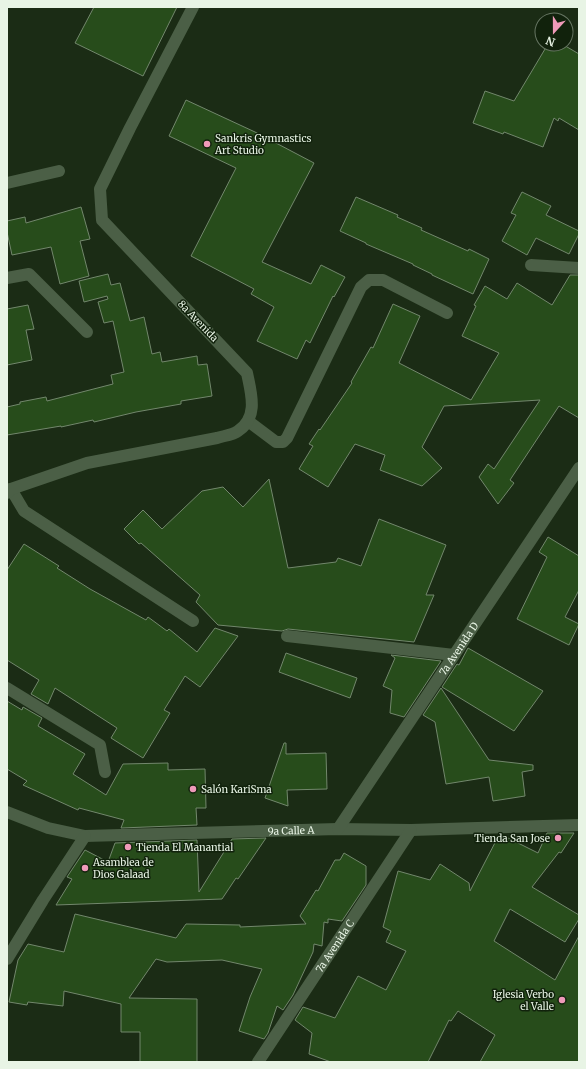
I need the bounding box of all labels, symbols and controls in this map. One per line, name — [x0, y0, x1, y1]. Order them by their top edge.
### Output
north arrow — [534, 12, 574, 52]
text: N — [544, 33, 557, 49]
place label: Sankris Gymnastics Art Studio — [214, 132, 312, 157]
marker: Sankris Gymnastics Art Studio — [202, 139, 212, 149]
street label: 8a Avenida — [175, 298, 221, 345]
street label: 7a Avenida D — [436, 619, 481, 678]
place label: Salón KariSma — [201, 783, 272, 796]
marker: Salón KariSma — [188, 784, 198, 794]
street label: 9a Calle A — [268, 823, 316, 837]
place label: Tienda San Jose — [474, 832, 550, 845]
marker: Tienda San Jose — [553, 833, 563, 843]
place label: Tienda El Manantial — [136, 841, 233, 854]
marker: Tienda El Manantial — [123, 842, 133, 852]
place label: Asamblea de Dios Galaad — [92, 856, 154, 881]
marker: Asamblea de Dios Galaad — [80, 863, 90, 873]
street label: 7a Avenida C — [312, 917, 357, 975]
place label: Iglesia Verbo el Valle — [493, 988, 554, 1013]
marker: Iglesia Verbo el Valle — [557, 995, 567, 1005]

